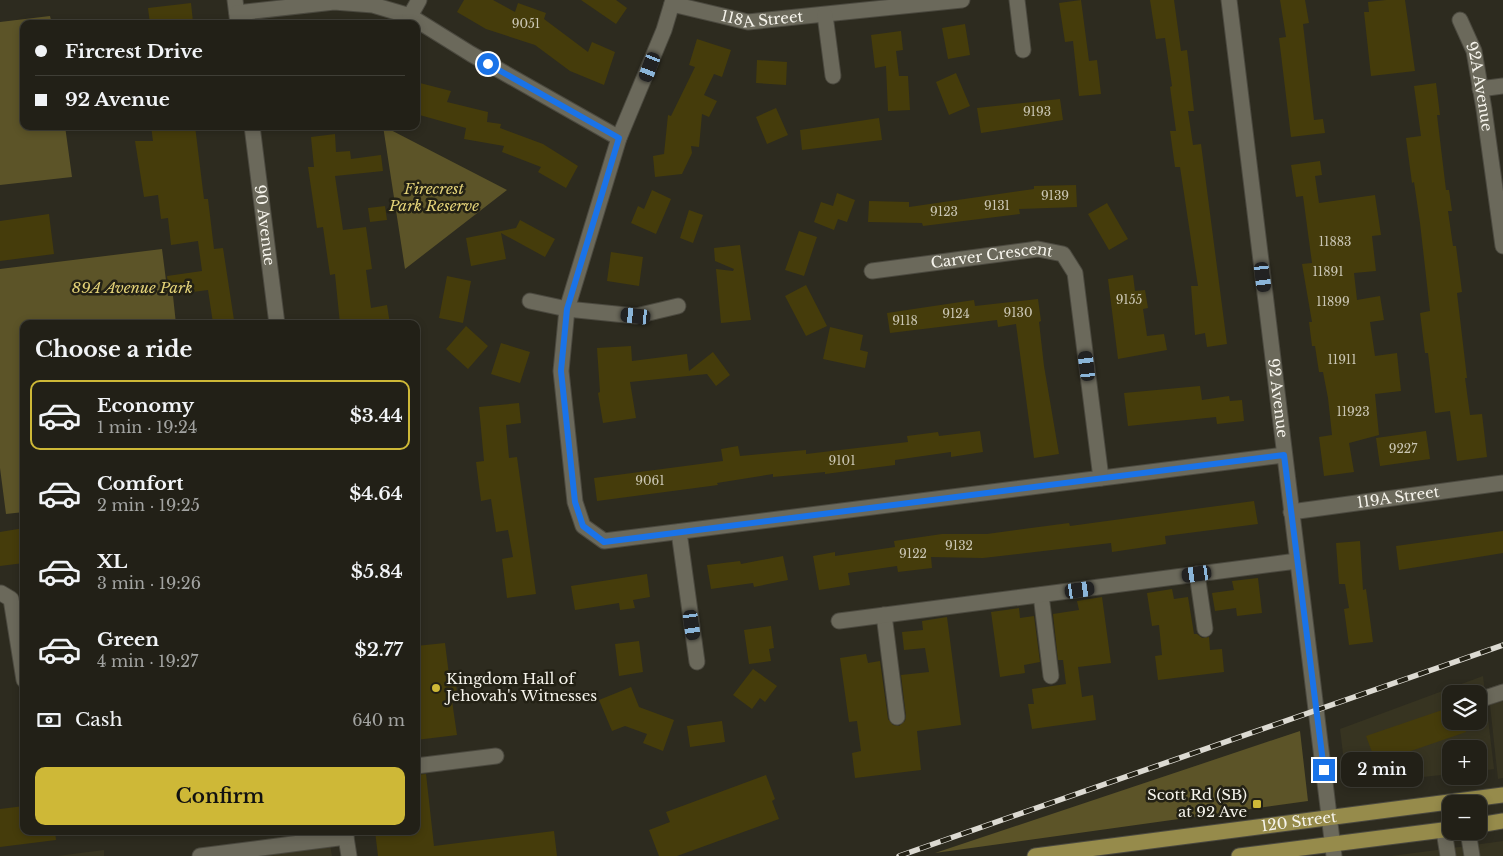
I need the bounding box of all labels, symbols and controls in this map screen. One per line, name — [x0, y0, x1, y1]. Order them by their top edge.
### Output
street label: 118A Street — [719, 6, 804, 32]
house number: 9051 — [512, 16, 540, 31]
street label: 92A Avenue — [1462, 38, 1497, 133]
text: Fircrest Drive — [65, 40, 203, 63]
car — [637, 50, 662, 84]
route start — [477, 53, 499, 75]
text: 92 Avenue — [65, 88, 170, 111]
house number: 9193 — [1023, 104, 1051, 119]
park label: Firecrest Park Reserve — [388, 179, 479, 215]
street label: 90 Avenue — [251, 184, 280, 267]
house number: 9139 — [1041, 188, 1069, 203]
house number: 9131 — [984, 198, 1010, 213]
house number: 9123 — [930, 204, 958, 219]
house number: 11883 — [1319, 234, 1351, 249]
street label: Carver Crescent — [930, 239, 1055, 272]
car — [1253, 261, 1272, 293]
house number: 11891 — [1312, 264, 1344, 279]
park label: 89A Avenue Park — [71, 278, 193, 297]
house number: 9155 — [1116, 292, 1143, 307]
house number: 11899 — [1316, 294, 1350, 309]
house number: 9130 — [1003, 305, 1033, 320]
house number: 9124 — [942, 306, 970, 321]
car — [620, 307, 651, 325]
house number: 9118 — [892, 313, 918, 328]
text: Choose a ride — [35, 336, 192, 363]
car — [1077, 350, 1096, 382]
house number: 11911 — [1327, 352, 1357, 367]
street label: 92 Avenue — [1264, 357, 1293, 439]
icon: car — [37, 393, 82, 438]
text: Economy — [97, 394, 194, 417]
text: $3.44 — [350, 404, 403, 427]
house number: 11923 — [1336, 404, 1370, 419]
text: 1 min · 19:24 — [97, 417, 197, 437]
house number: 9227 — [1389, 441, 1418, 456]
house number: 9101 — [829, 453, 856, 468]
icon: car — [37, 471, 82, 516]
text: Comfort — [97, 472, 184, 495]
house number: 9061 — [635, 473, 665, 488]
text: $4.64 — [349, 482, 403, 505]
street label: 119A Street — [1355, 482, 1441, 512]
text: 2 min · 19:25 — [97, 495, 200, 515]
house number: 9132 — [945, 538, 973, 553]
house number: 9122 — [899, 546, 927, 561]
icon: car — [37, 549, 82, 594]
text: XL — [97, 550, 127, 573]
text: $5.84 — [351, 560, 403, 583]
car — [1181, 564, 1212, 584]
text: 3 min · 19:26 — [97, 573, 201, 593]
car — [1064, 580, 1095, 600]
car — [682, 609, 701, 641]
icon: car — [37, 627, 82, 672]
text: Green — [97, 628, 159, 651]
text: $2.77 — [355, 638, 403, 661]
text: 4 min · 19:27 — [97, 651, 198, 671]
place label: Kingdom Hall of Jehovah's Witnesses — [444, 669, 597, 705]
marker: Kingdom Hall of Jehovah's Witnesses — [430, 682, 442, 694]
map controls — [1442, 685, 1487, 840]
button: layers — [1442, 685, 1487, 730]
icon: cash — [35, 706, 63, 734]
text: Cash — [75, 708, 122, 731]
text: 640 m — [352, 710, 405, 730]
button: + — [1442, 740, 1487, 785]
callout: 2 min — [1342, 752, 1424, 788]
route end — [1313, 759, 1335, 781]
text: 2 min — [1357, 759, 1407, 779]
button: Confirm — [35, 767, 405, 825]
place label: Scott Rd (SB) at 92 Ave — [1147, 785, 1247, 821]
button: − — [1442, 795, 1487, 840]
marker: Scott Rd (SB) at 92 Ave — [1251, 798, 1263, 810]
street label: 120 Street — [1260, 807, 1338, 835]

